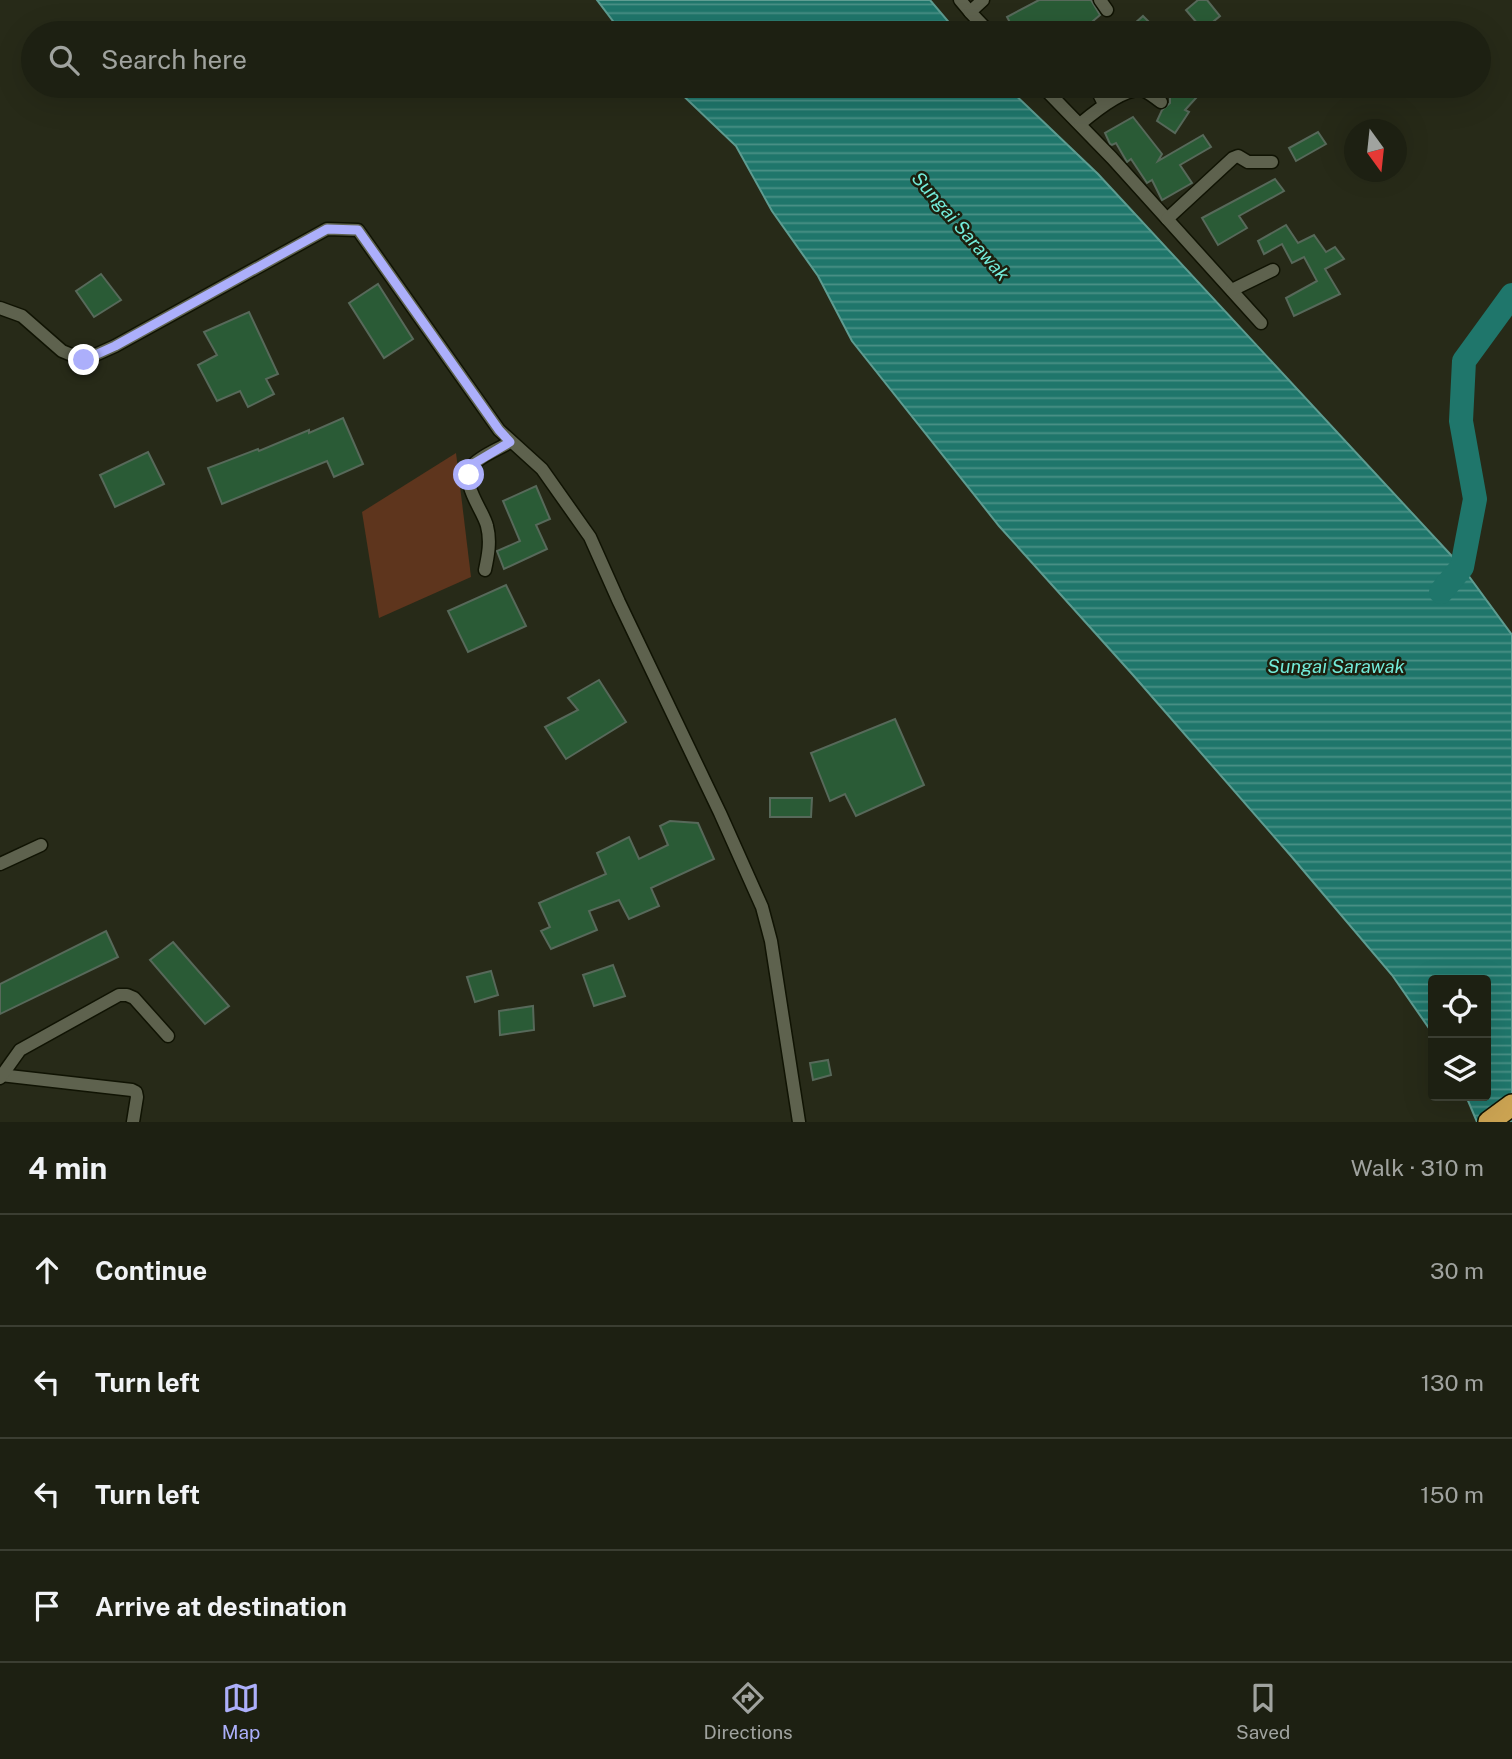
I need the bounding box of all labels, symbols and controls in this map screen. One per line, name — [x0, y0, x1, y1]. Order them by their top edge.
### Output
search box — [21, 21, 1491, 98]
icon: search — [45, 41, 83, 79]
text: Search here — [101, 44, 247, 75]
north arrow — [1344, 119, 1407, 182]
water label: Sungai Sarawak — [908, 167, 1015, 286]
route end — [68, 344, 99, 375]
route start — [453, 459, 484, 490]
water label: Sungai Sarawak — [1267, 655, 1406, 677]
map controls — [1428, 975, 1491, 1101]
button: locate — [1428, 975, 1491, 1038]
button: layers — [1428, 1038, 1491, 1101]
text: 4 min — [28, 1150, 107, 1186]
text: Walk · 310 m — [1351, 1154, 1484, 1181]
icon: ahead — [28, 1251, 66, 1289]
text: Continue — [95, 1255, 207, 1286]
text: 30 m — [1430, 1257, 1484, 1284]
icon: left — [28, 1363, 66, 1401]
text: Turn left — [95, 1367, 200, 1398]
text: 130 m — [1421, 1369, 1484, 1396]
icon: left — [28, 1475, 66, 1513]
text: Turn left — [95, 1479, 200, 1510]
text: 150 m — [1420, 1481, 1484, 1508]
icon: arrive — [28, 1587, 66, 1625]
text: Arrive at destination — [95, 1591, 347, 1622]
tab: Map — [222, 1679, 260, 1743]
tab: Directions — [703, 1679, 793, 1743]
tab: Saved — [1236, 1679, 1290, 1743]

